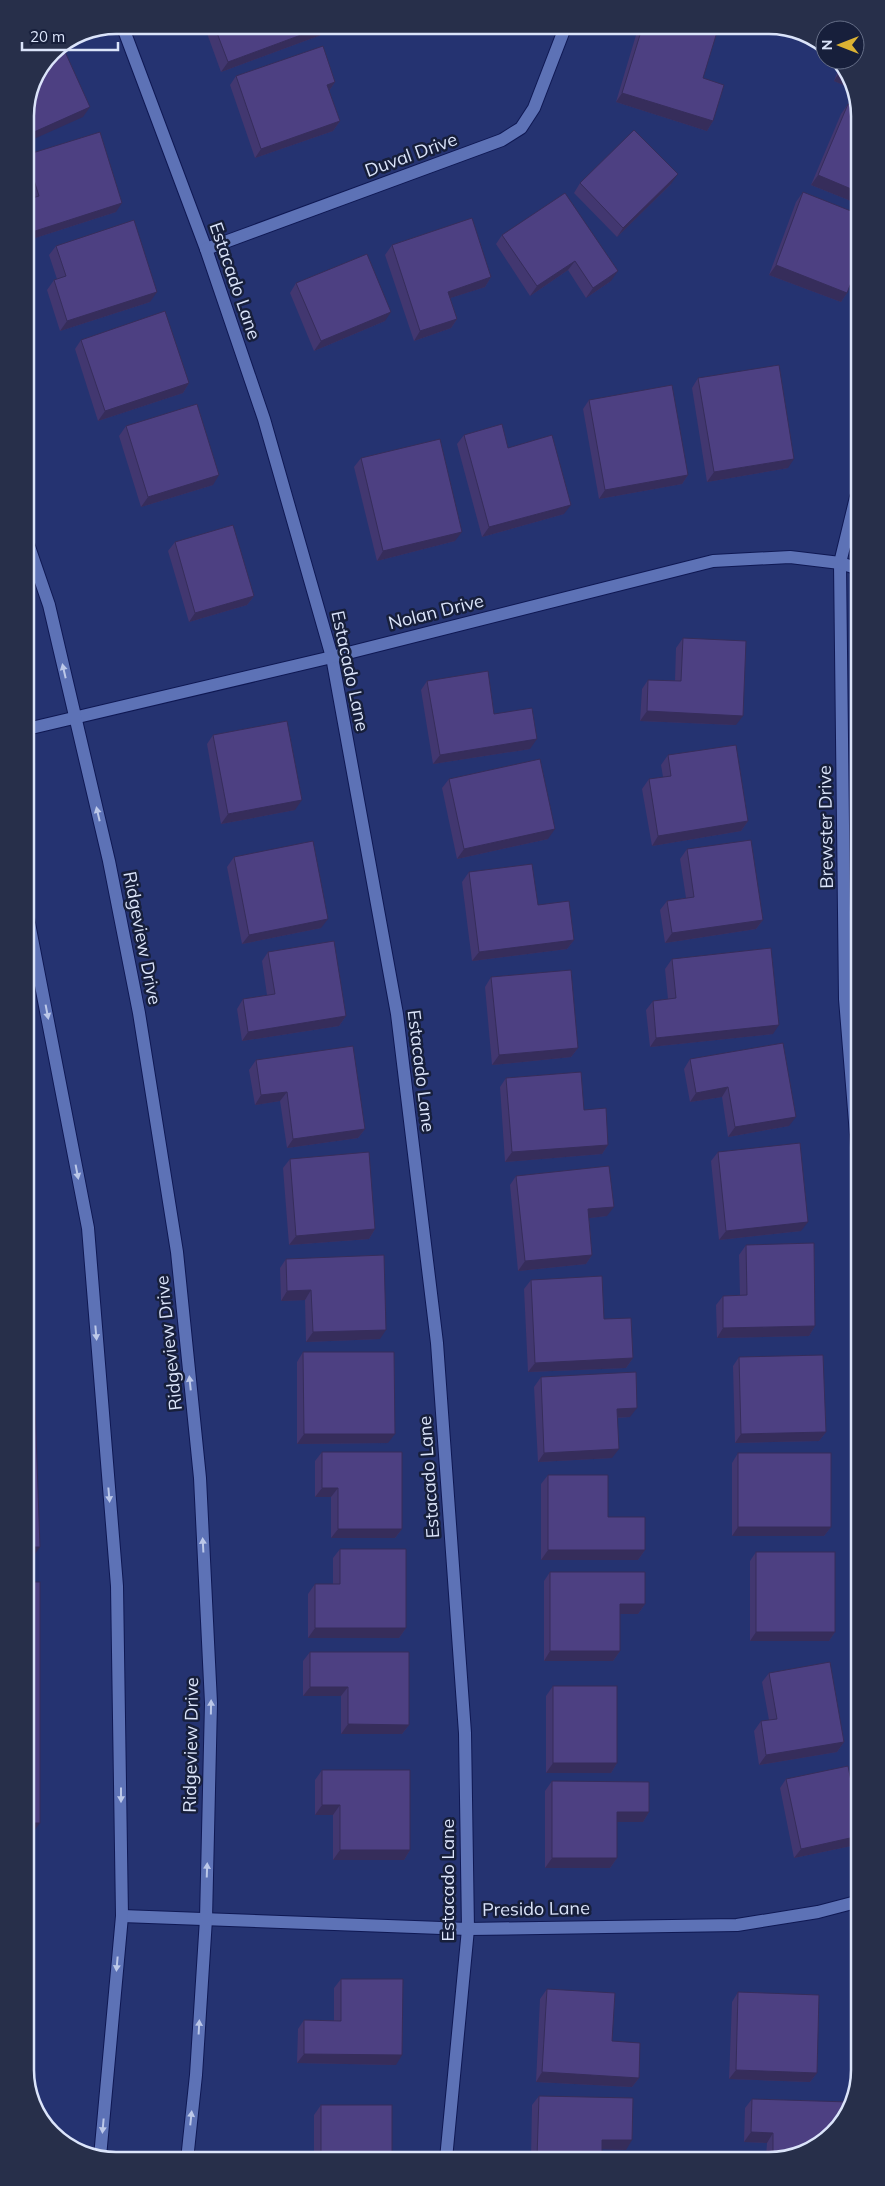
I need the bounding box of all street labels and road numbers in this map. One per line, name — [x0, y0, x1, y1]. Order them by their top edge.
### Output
street label: Duval Drive — [362, 127, 460, 182]
street label: Estacado Lane — [205, 219, 266, 343]
street label: Nolan Drive — [386, 589, 486, 634]
street label: Estacado Lane — [326, 608, 374, 733]
street label: Brewster Drive — [813, 765, 838, 889]
street label: Ridgeview Drive — [118, 869, 167, 1007]
street label: Estacado Lane — [403, 1009, 440, 1133]
street label: Ridgeview Drive — [150, 1275, 187, 1412]
street label: Estacado Lane — [413, 1415, 444, 1539]
street label: Ridgeview Drive — [178, 1677, 203, 1813]
street label: Estacado Lane — [436, 1819, 459, 1941]
street label: Presido Lane — [482, 1896, 590, 1921]

